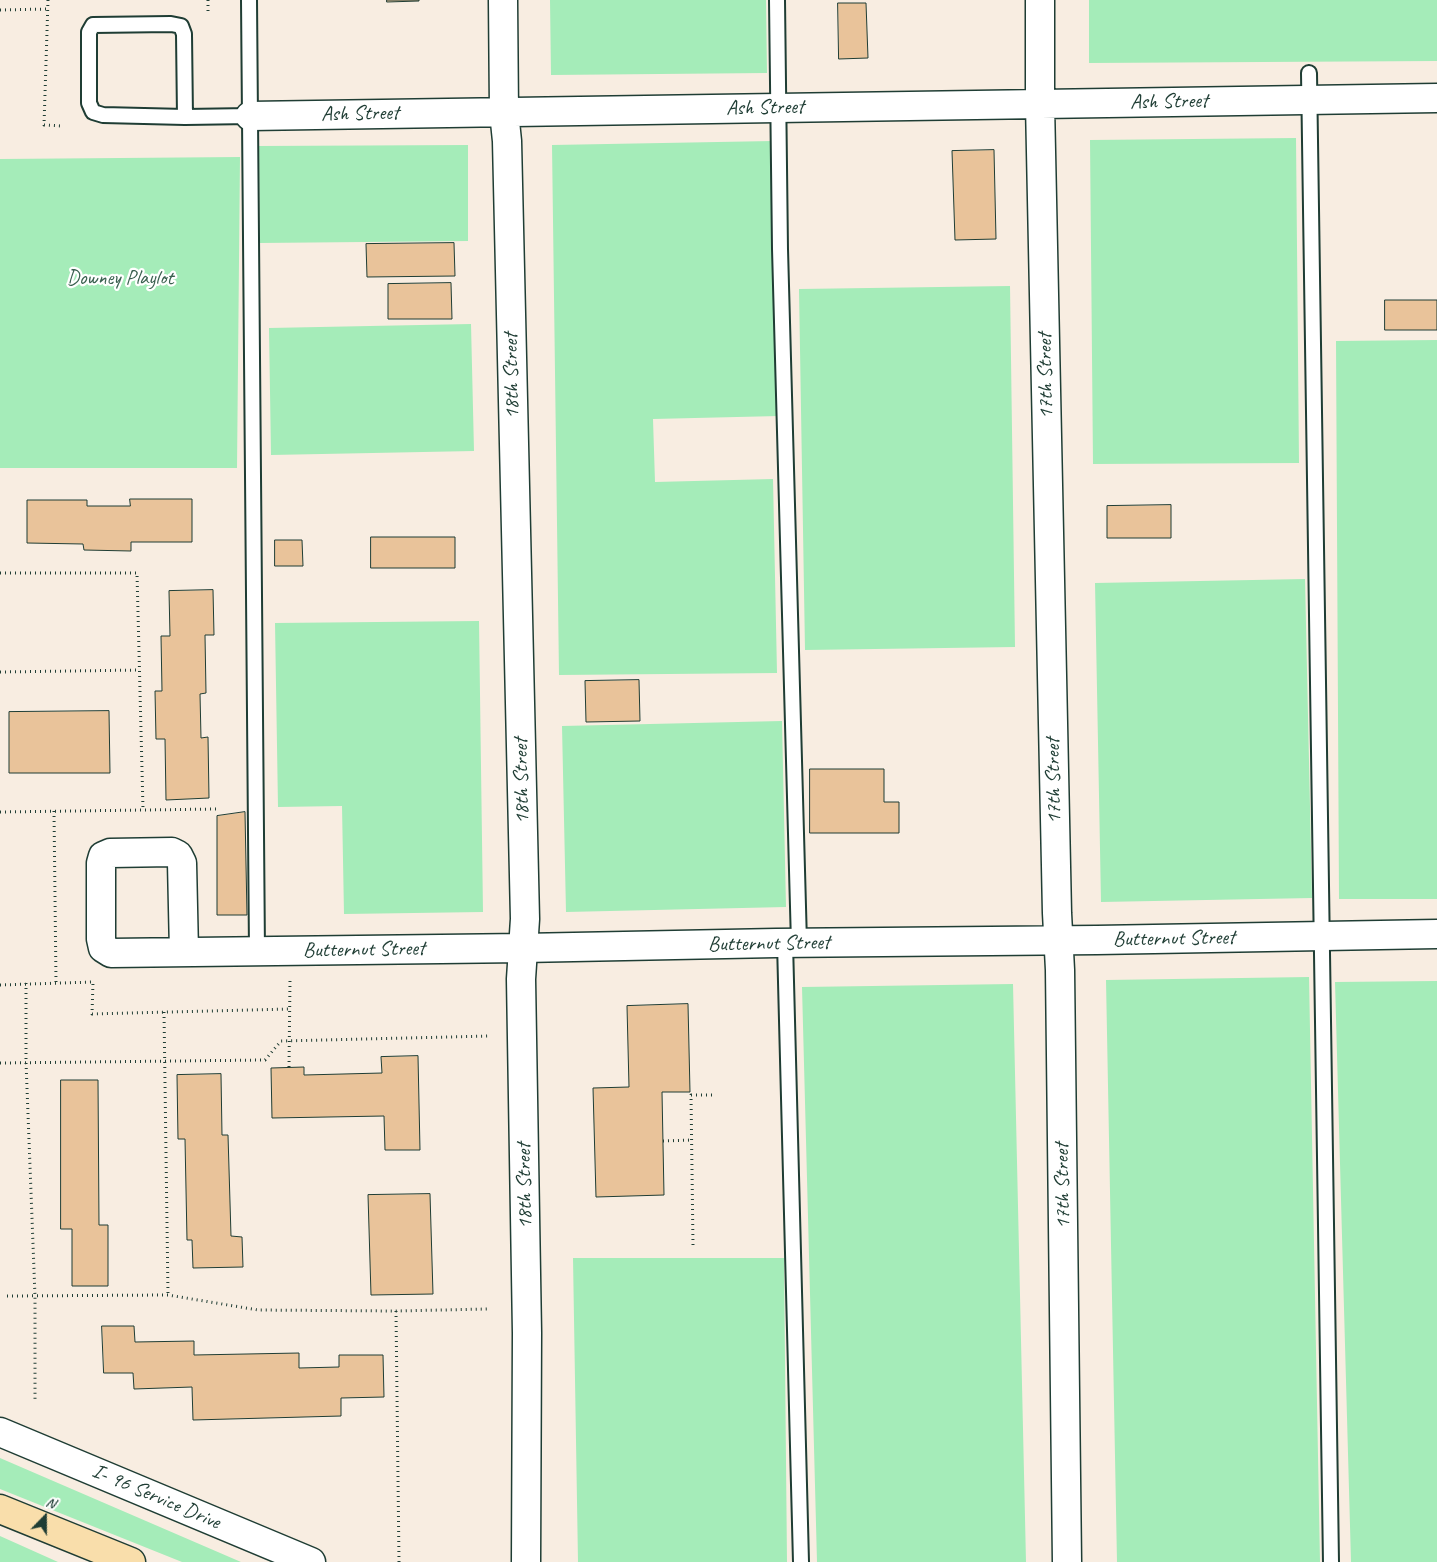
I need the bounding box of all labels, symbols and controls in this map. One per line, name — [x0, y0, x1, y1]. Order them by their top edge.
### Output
street label: Ash Street — [1130, 89, 1208, 115]
street label: Ash Street — [726, 95, 804, 121]
street label: Ash Street — [321, 101, 399, 127]
park label: Downey Playlot — [67, 265, 173, 291]
street label: 18th Street — [499, 333, 525, 419]
street label: 17th Street — [1033, 333, 1059, 419]
street label: 18th Street — [509, 738, 535, 824]
street label: 17th Street — [1041, 738, 1067, 824]
street label: Butternut Street — [1113, 925, 1235, 953]
street label: Butternut Street — [708, 930, 830, 958]
street label: Butternut Street — [303, 936, 425, 964]
street label: 18th Street — [512, 1143, 538, 1229]
street label: 17th Street — [1050, 1143, 1076, 1229]
street label: I- 96 Service Drive — [88, 1459, 224, 1535]
north arrow — [20, 1492, 70, 1542]
text: N — [44, 1493, 58, 1512]

